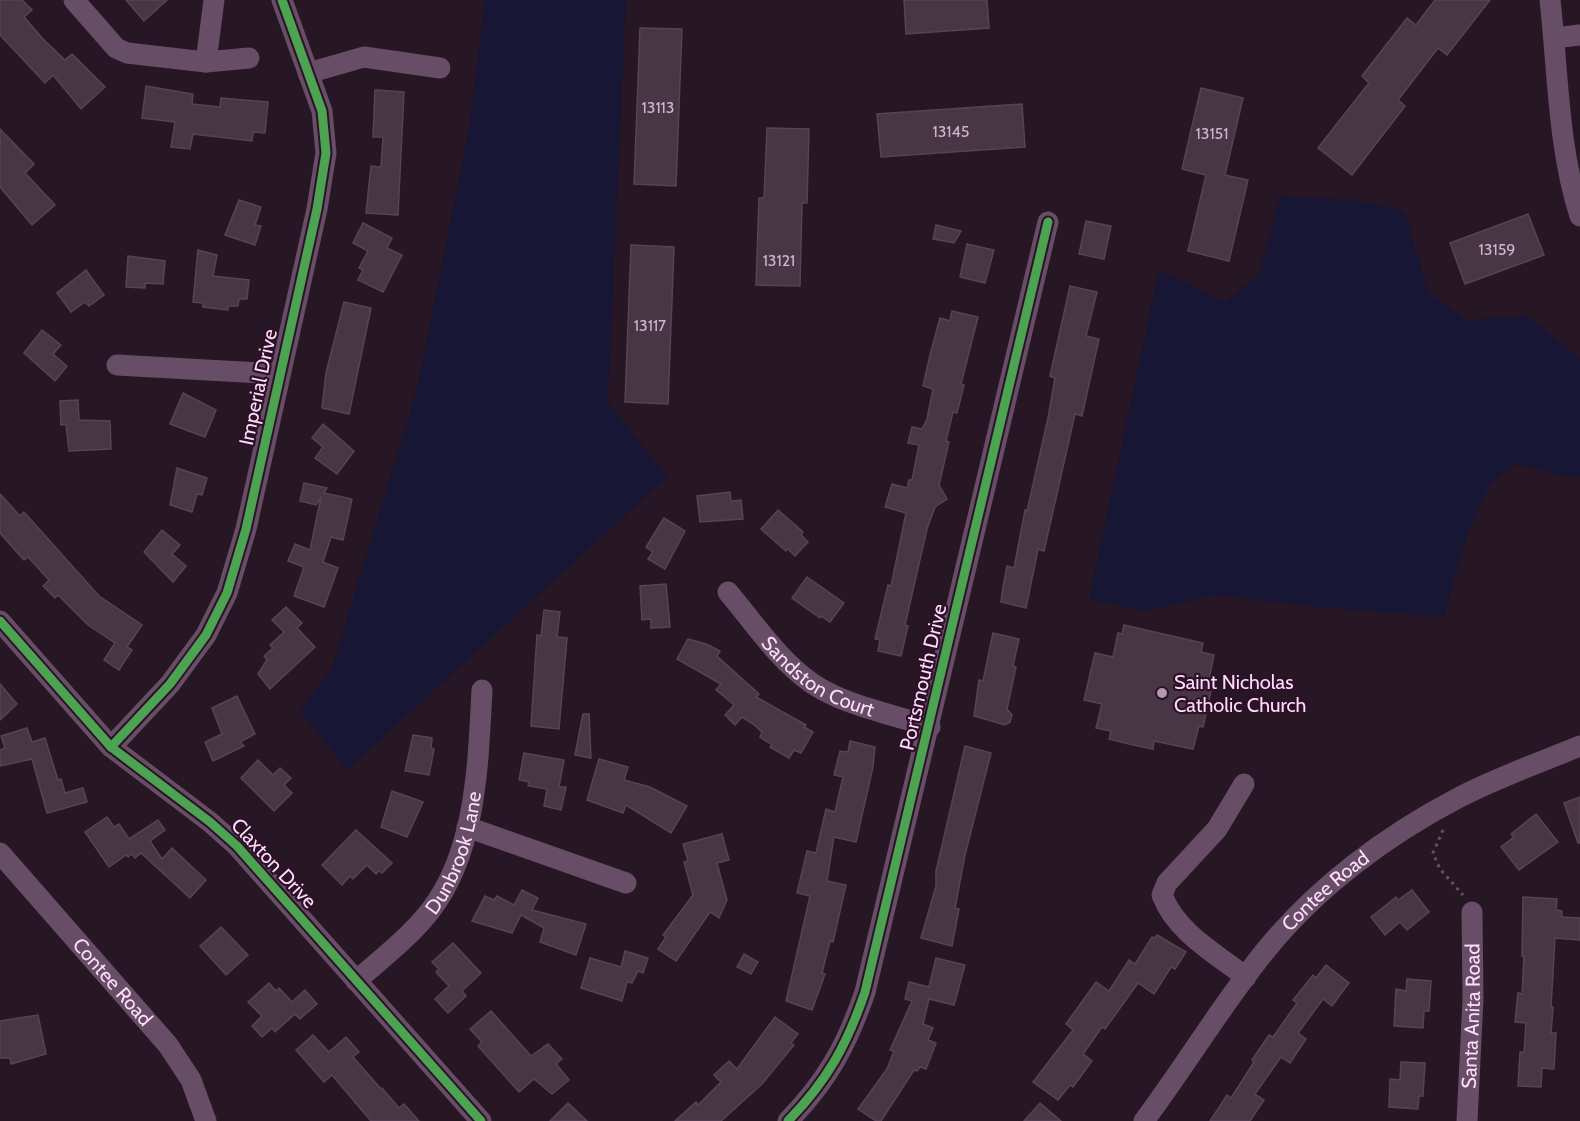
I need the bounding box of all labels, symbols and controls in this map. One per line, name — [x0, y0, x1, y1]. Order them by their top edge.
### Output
house number: 13113 — [642, 98, 674, 117]
house number: 13145 — [933, 122, 970, 141]
house number: 13151 — [1196, 124, 1228, 143]
house number: 13159 — [1479, 240, 1515, 259]
house number: 13121 — [763, 251, 795, 270]
house number: 13117 — [634, 316, 666, 335]
street label: Imperial Drive — [234, 327, 282, 447]
street label: Portsmouth Drive — [894, 601, 952, 753]
street label: Sandston Court — [757, 631, 877, 722]
place label: Saint Nicholas Catholic Church — [1174, 670, 1306, 717]
marker: Saint Nicholas Catholic Church — [1155, 686, 1169, 700]
street label: Dunbrook Lane — [420, 790, 486, 919]
street label: Claxton Drive — [226, 813, 322, 913]
street label: Contee Road — [1276, 846, 1374, 936]
street label: Contee Road — [68, 933, 158, 1031]
street label: Santa Anita Road — [1457, 943, 1485, 1089]

